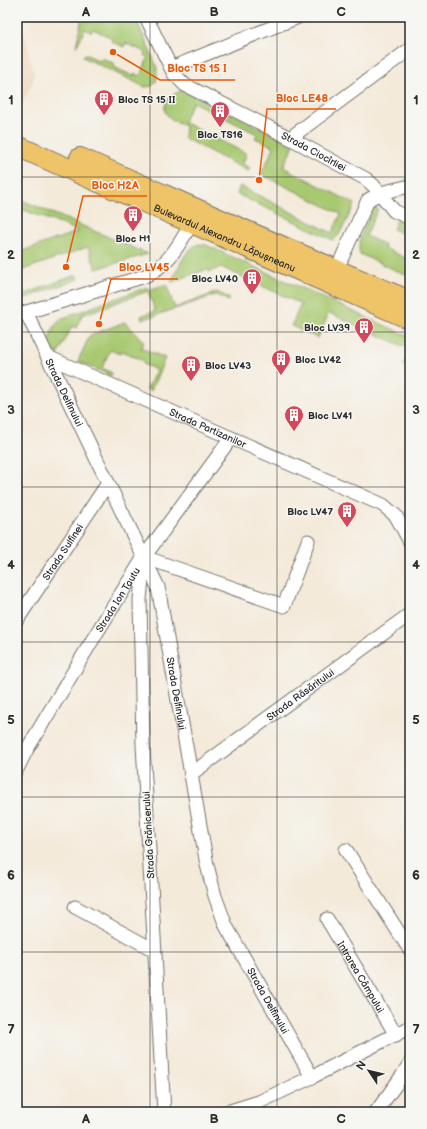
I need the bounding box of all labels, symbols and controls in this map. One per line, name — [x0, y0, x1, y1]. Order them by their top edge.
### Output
text: A — [81, 4, 90, 20]
text: B — [209, 4, 219, 20]
text: C — [336, 4, 346, 20]
callout: Bloc TS 15 I — [160, 57, 235, 80]
text: Bloc TS 15 I — [167, 62, 227, 75]
callout: Bloc LE48 — [267, 86, 336, 109]
building icon: Bloc TS 15 II — [93, 88, 115, 116]
text: 1 — [8, 92, 14, 108]
text: Bloc LE48 — [276, 92, 329, 105]
text: 1 — [413, 92, 419, 108]
place label: Bloc TS 15 II — [118, 94, 175, 106]
building icon: Bloc TS16 — [209, 100, 231, 128]
place label: Bloc TS16 — [197, 129, 243, 141]
street label: Strada Ciocîrliei — [279, 130, 348, 174]
callout: Bloc H2A — [83, 173, 147, 196]
text: Bloc H2A — [91, 179, 139, 192]
street label: Bulevardul Alexandru Lăpușneanu — [152, 202, 297, 275]
building icon: Bloc H1 — [122, 204, 144, 232]
place label: Bloc H1 — [115, 233, 151, 245]
text: 2 — [7, 247, 15, 263]
text: 2 — [412, 247, 420, 263]
callout: Bloc LV45 — [111, 256, 178, 279]
text: Bloc LV45 — [119, 261, 170, 274]
building icon: Bloc LV40 — [241, 267, 263, 295]
place label: Bloc LV40 — [191, 273, 238, 285]
building icon: Bloc LV39 — [353, 316, 375, 344]
place label: Bloc LV39 — [304, 322, 350, 334]
building icon: Bloc LV42 — [270, 348, 292, 376]
building icon: Bloc LV43 — [180, 354, 202, 382]
place label: Bloc LV42 — [295, 354, 341, 366]
street label: Strada Delfinului — [42, 357, 85, 429]
place label: Bloc LV43 — [205, 360, 251, 372]
text: 3 — [7, 402, 15, 418]
text: 3 — [412, 402, 420, 418]
building icon: Bloc LV41 — [283, 404, 305, 432]
street label: Strada Partizanilor — [167, 406, 248, 451]
place label: Bloc LV41 — [308, 410, 352, 422]
building icon: Bloc LV47 — [336, 500, 358, 528]
place label: Bloc LV47 — [287, 506, 333, 518]
street label: Strada Sulfinei — [40, 522, 86, 583]
text: 4 — [7, 557, 15, 573]
text: 4 — [412, 557, 420, 573]
street label: Strada Ion Tautu — [94, 566, 143, 635]
street label: Strada Delfinului — [163, 656, 188, 731]
street label: Strada Răsăritului — [265, 667, 337, 724]
text: 5 — [7, 712, 15, 728]
text: 5 — [412, 712, 420, 728]
street label: Strada Grănicerului — [141, 791, 157, 879]
text: 6 — [7, 867, 15, 883]
text: 6 — [412, 867, 420, 883]
street label: Intrarea Câmpului — [334, 939, 386, 1015]
street label: Strada Delfinului — [244, 966, 291, 1036]
text: 7 — [7, 1022, 15, 1038]
text: 7 — [412, 1022, 420, 1038]
north arrow — [349, 1051, 389, 1091]
text: N — [354, 1058, 369, 1073]
text: A — [81, 1111, 90, 1127]
text: B — [209, 1111, 219, 1127]
text: C — [336, 1111, 346, 1127]

